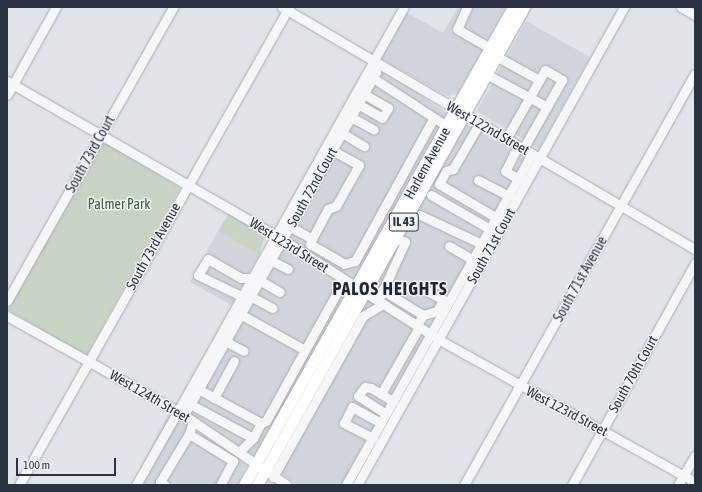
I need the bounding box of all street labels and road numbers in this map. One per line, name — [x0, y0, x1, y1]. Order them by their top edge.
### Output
street label: West 122nd Street — [444, 98, 532, 158]
street label: South 73rd Court — [62, 113, 118, 195]
street label: Harlem Avenue — [400, 124, 454, 202]
street label: South 72nd Court — [283, 144, 341, 230]
street label: South 73rd Avenue — [122, 200, 184, 292]
street label: South 71st Court — [463, 205, 519, 287]
road number: IL 43 — [388, 211, 420, 233]
street label: West 123rd Street — [246, 214, 332, 276]
street label: South 71st Avenue — [550, 233, 610, 325]
street label: South 70th Court — [605, 333, 661, 415]
street label: West 124th Street — [107, 366, 193, 426]
street label: West 123rd Street — [523, 382, 611, 440]

